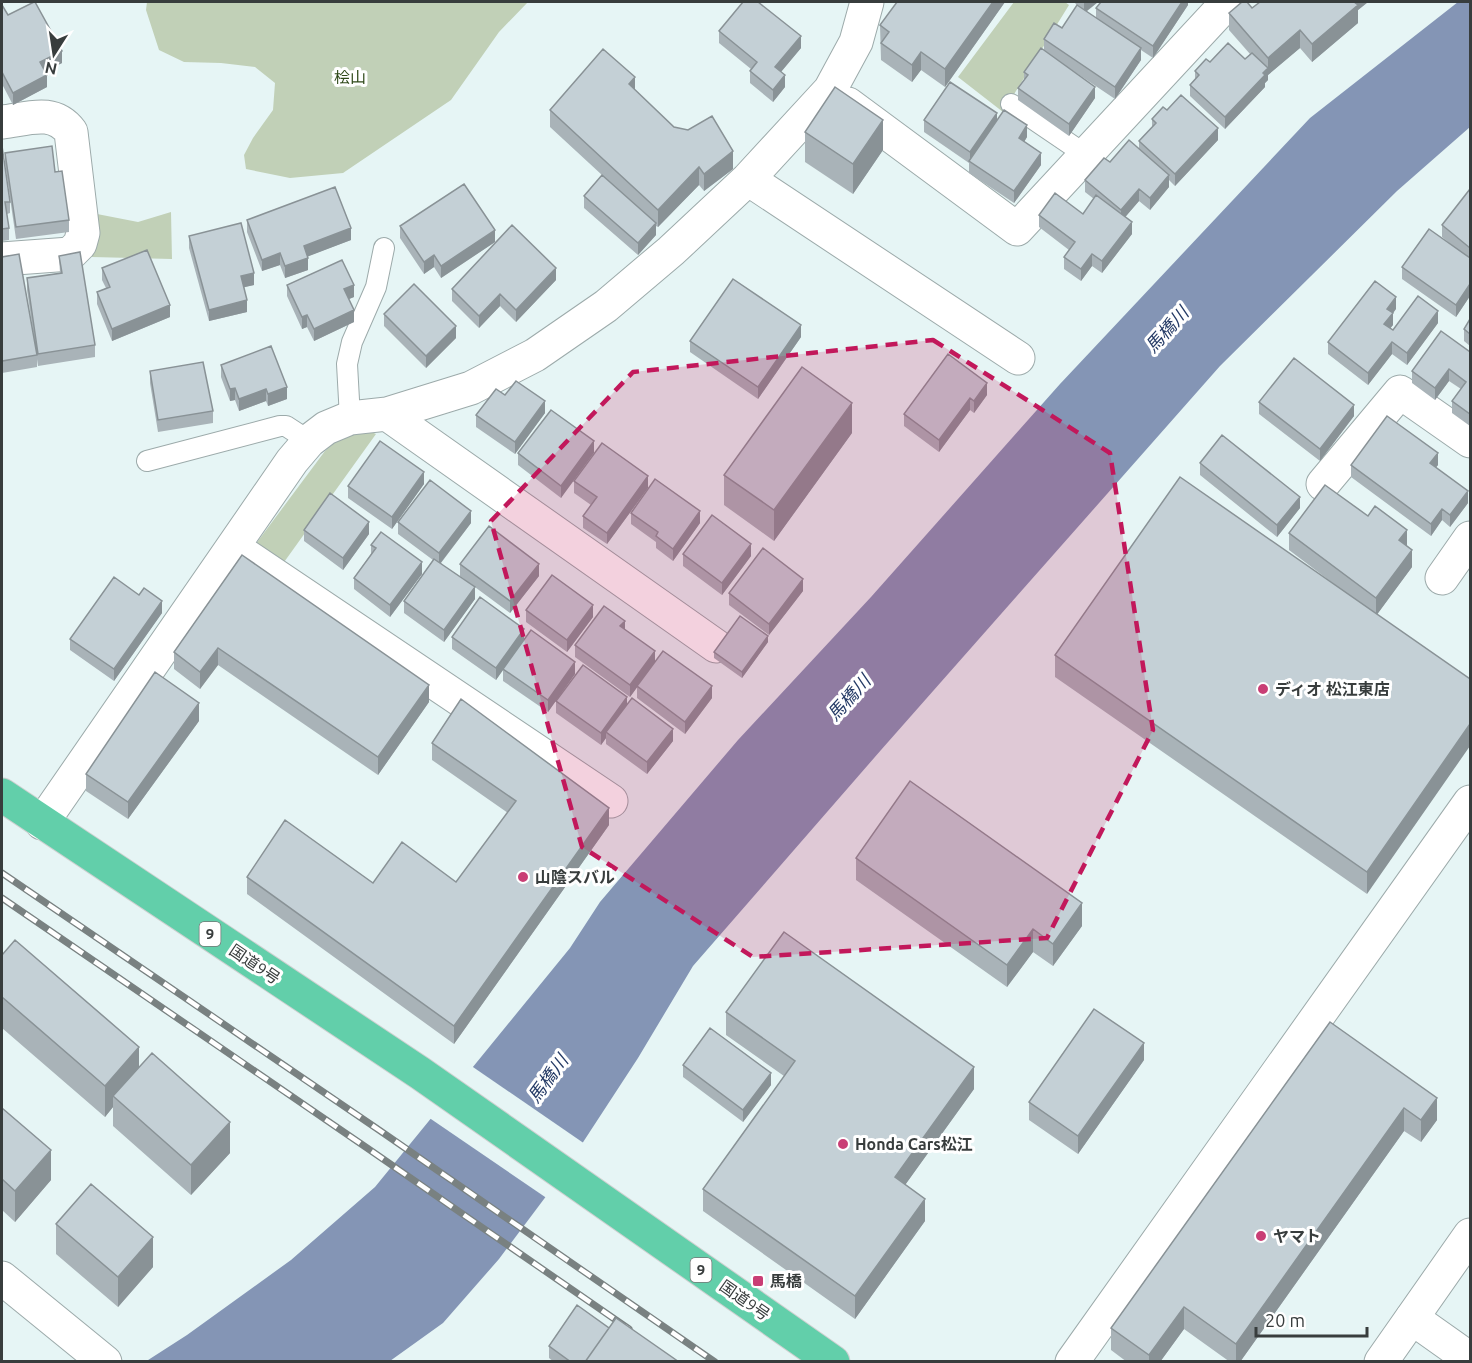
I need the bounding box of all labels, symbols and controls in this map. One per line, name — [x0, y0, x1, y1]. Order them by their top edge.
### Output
north arrow — [24, 24, 84, 84]
text: N — [43, 59, 59, 79]
park label: 桧山 — [334, 68, 366, 86]
water label: 馬橋川 — [1141, 301, 1193, 356]
water label: 馬橋川 — [823, 669, 875, 724]
place label: ディオ 松江東店 — [1275, 680, 1390, 698]
marker: ディオ 松江東店 — [1256, 682, 1270, 696]
place label: 山陰スバル — [535, 868, 615, 886]
marker: 山陰スバル — [516, 870, 530, 884]
road number: 9 — [200, 922, 220, 946]
street label: 国道9号 — [226, 941, 284, 987]
water label: 馬橋川 — [523, 1049, 572, 1106]
place label: Honda Cars松江 — [855, 1135, 973, 1153]
marker: Honda Cars松江 — [836, 1137, 850, 1151]
place label: ヤマト — [1273, 1227, 1321, 1245]
marker: ヤマト — [1254, 1229, 1268, 1243]
road number: 9 — [690, 1258, 712, 1282]
place label: 馬橋 — [770, 1272, 802, 1290]
marker: 馬橋 — [751, 1274, 765, 1288]
street label: 国道9号 — [716, 1276, 774, 1324]
scale bar — [1256, 1300, 1367, 1338]
text: 20 m — [1265, 1310, 1305, 1330]

